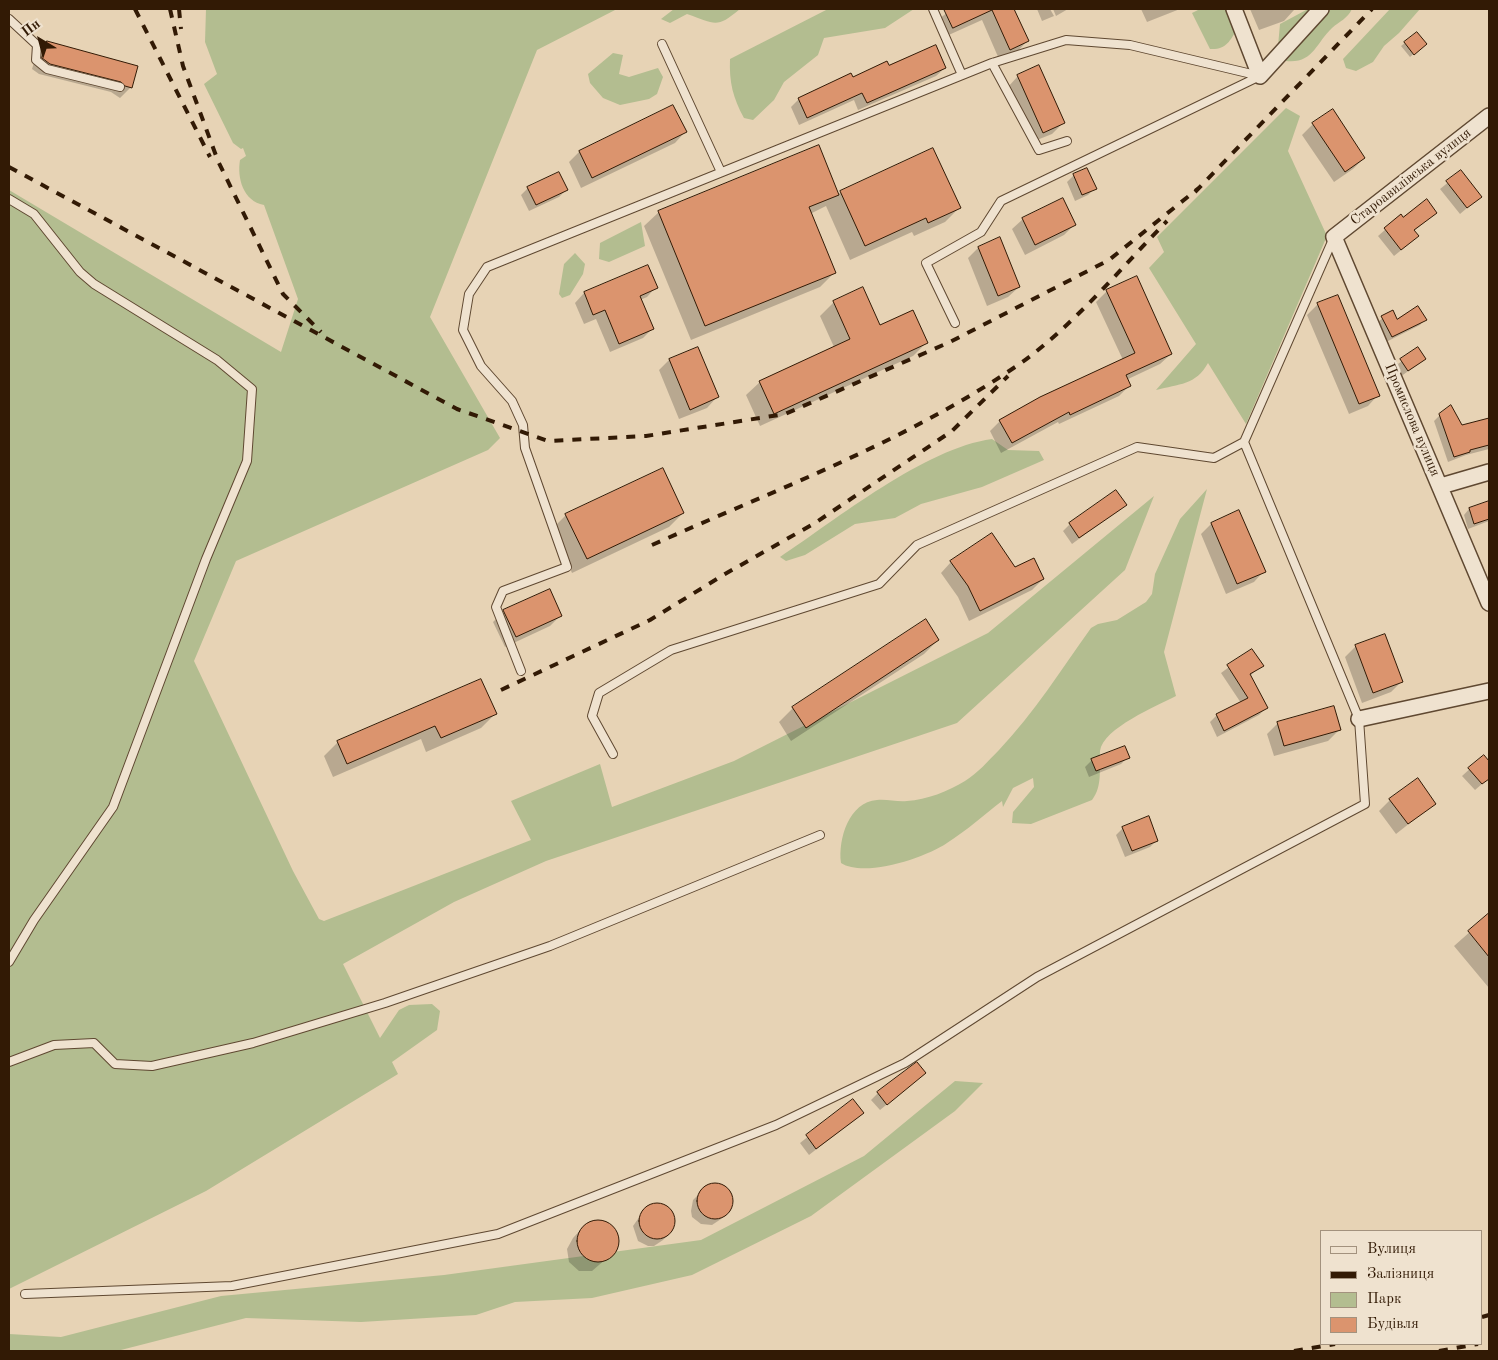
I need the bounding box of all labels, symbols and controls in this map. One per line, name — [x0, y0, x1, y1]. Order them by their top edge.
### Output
north arrow — [15, 15, 65, 65]
text: Пн — [19, 17, 43, 39]
street label: Староавилівська вулиця — [1347, 125, 1475, 229]
street label: Промислова вулиця — [1381, 361, 1443, 479]
legend — [1320, 1230, 1483, 1345]
text: Вулиця — [1367, 1242, 1416, 1257]
text: Залізниця — [1367, 1267, 1434, 1282]
text: Парк — [1367, 1292, 1402, 1307]
text: Будівля — [1367, 1317, 1419, 1332]

